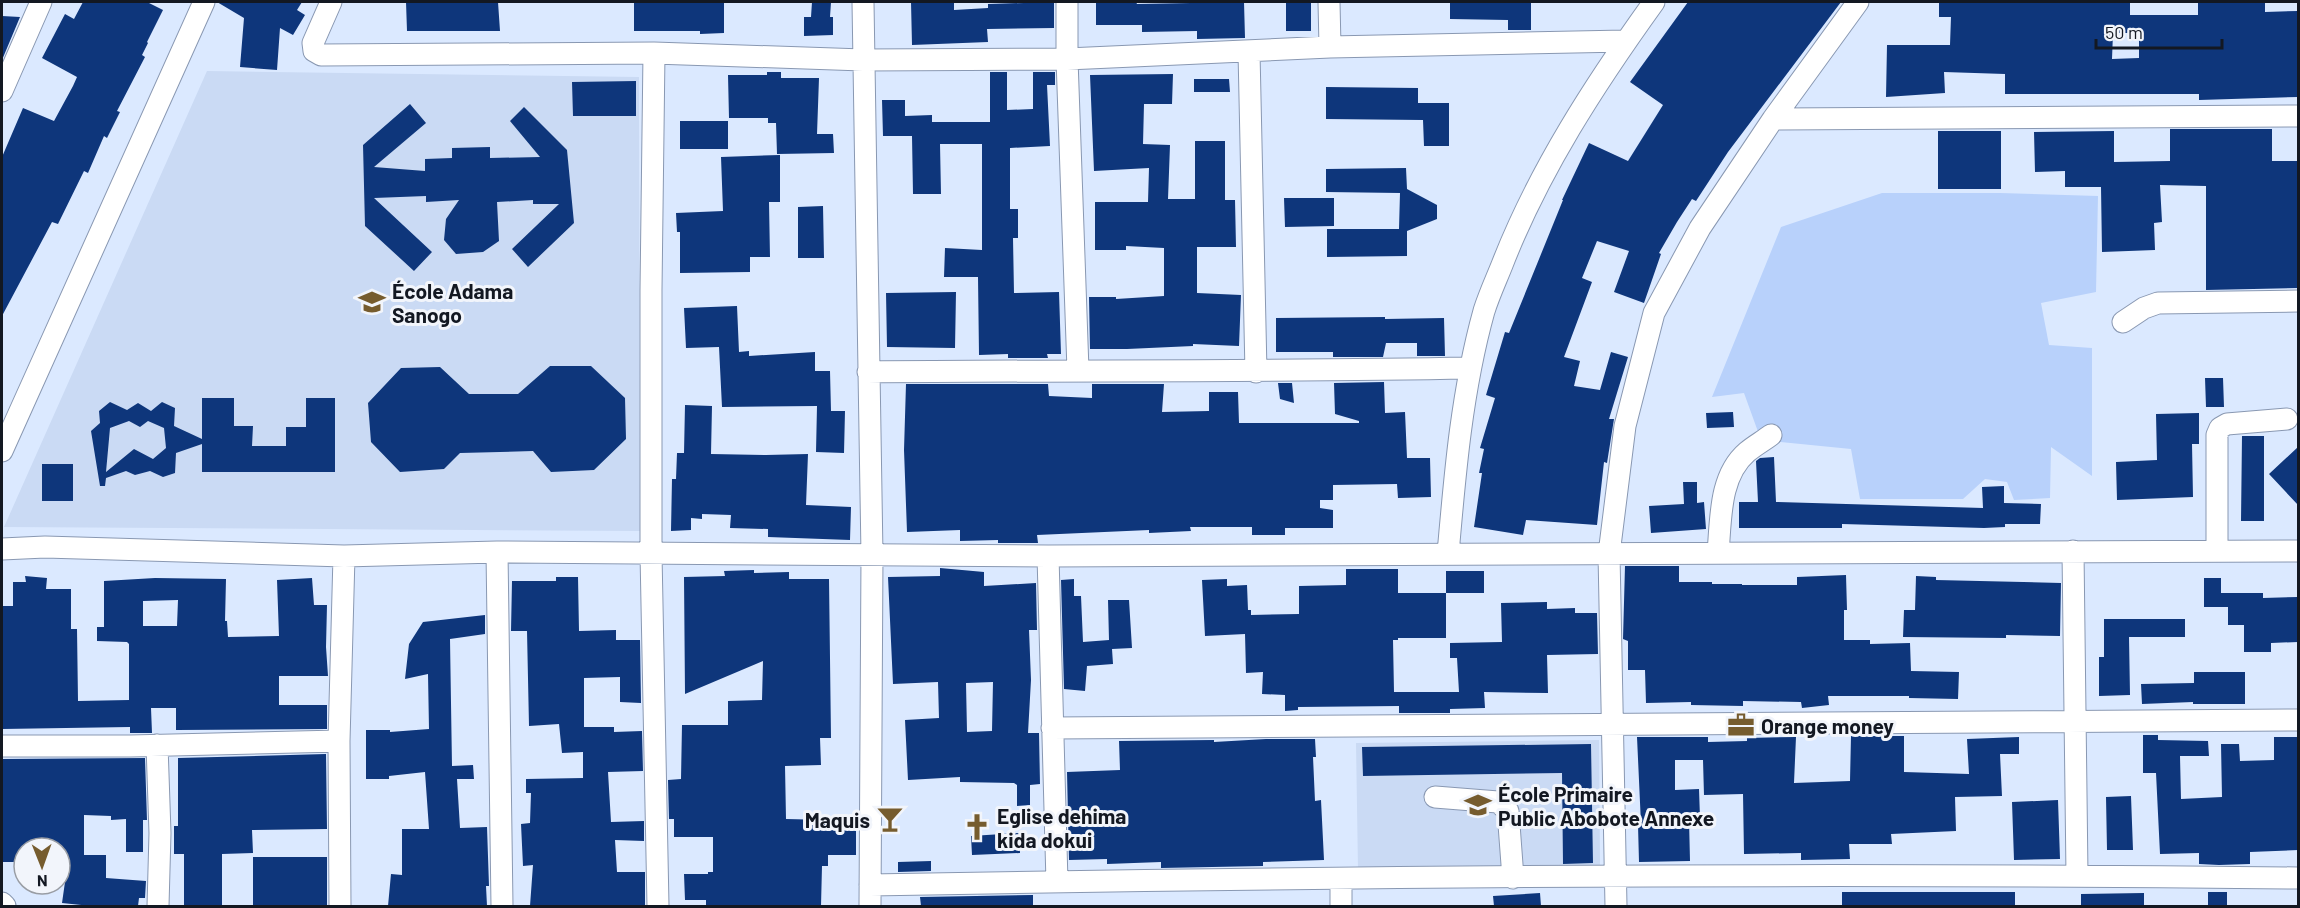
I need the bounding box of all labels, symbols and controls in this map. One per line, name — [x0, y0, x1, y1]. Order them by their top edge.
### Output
scale bar — [2096, 12, 2222, 50]
text: 50 m — [2105, 21, 2143, 43]
place label: École Adama Sanogo — [392, 278, 513, 327]
school or university icon: École Adama Sanogo — [357, 287, 387, 317]
office icon: Orange money — [1726, 710, 1756, 740]
place label: Orange money — [1761, 713, 1894, 738]
place label: École Primaire Public Abobote Annexe — [1498, 781, 1714, 830]
school or university icon: École Primaire Public Abobote Annexe — [1463, 790, 1493, 820]
place label: Eglise dehima kida dokui — [997, 803, 1126, 852]
bar icon: Maquis — [875, 804, 905, 834]
place label: Maquis — [805, 807, 870, 832]
church icon: Eglise dehima kida dokui — [962, 812, 992, 842]
north arrow — [12, 836, 72, 896]
text: N — [37, 872, 48, 891]

